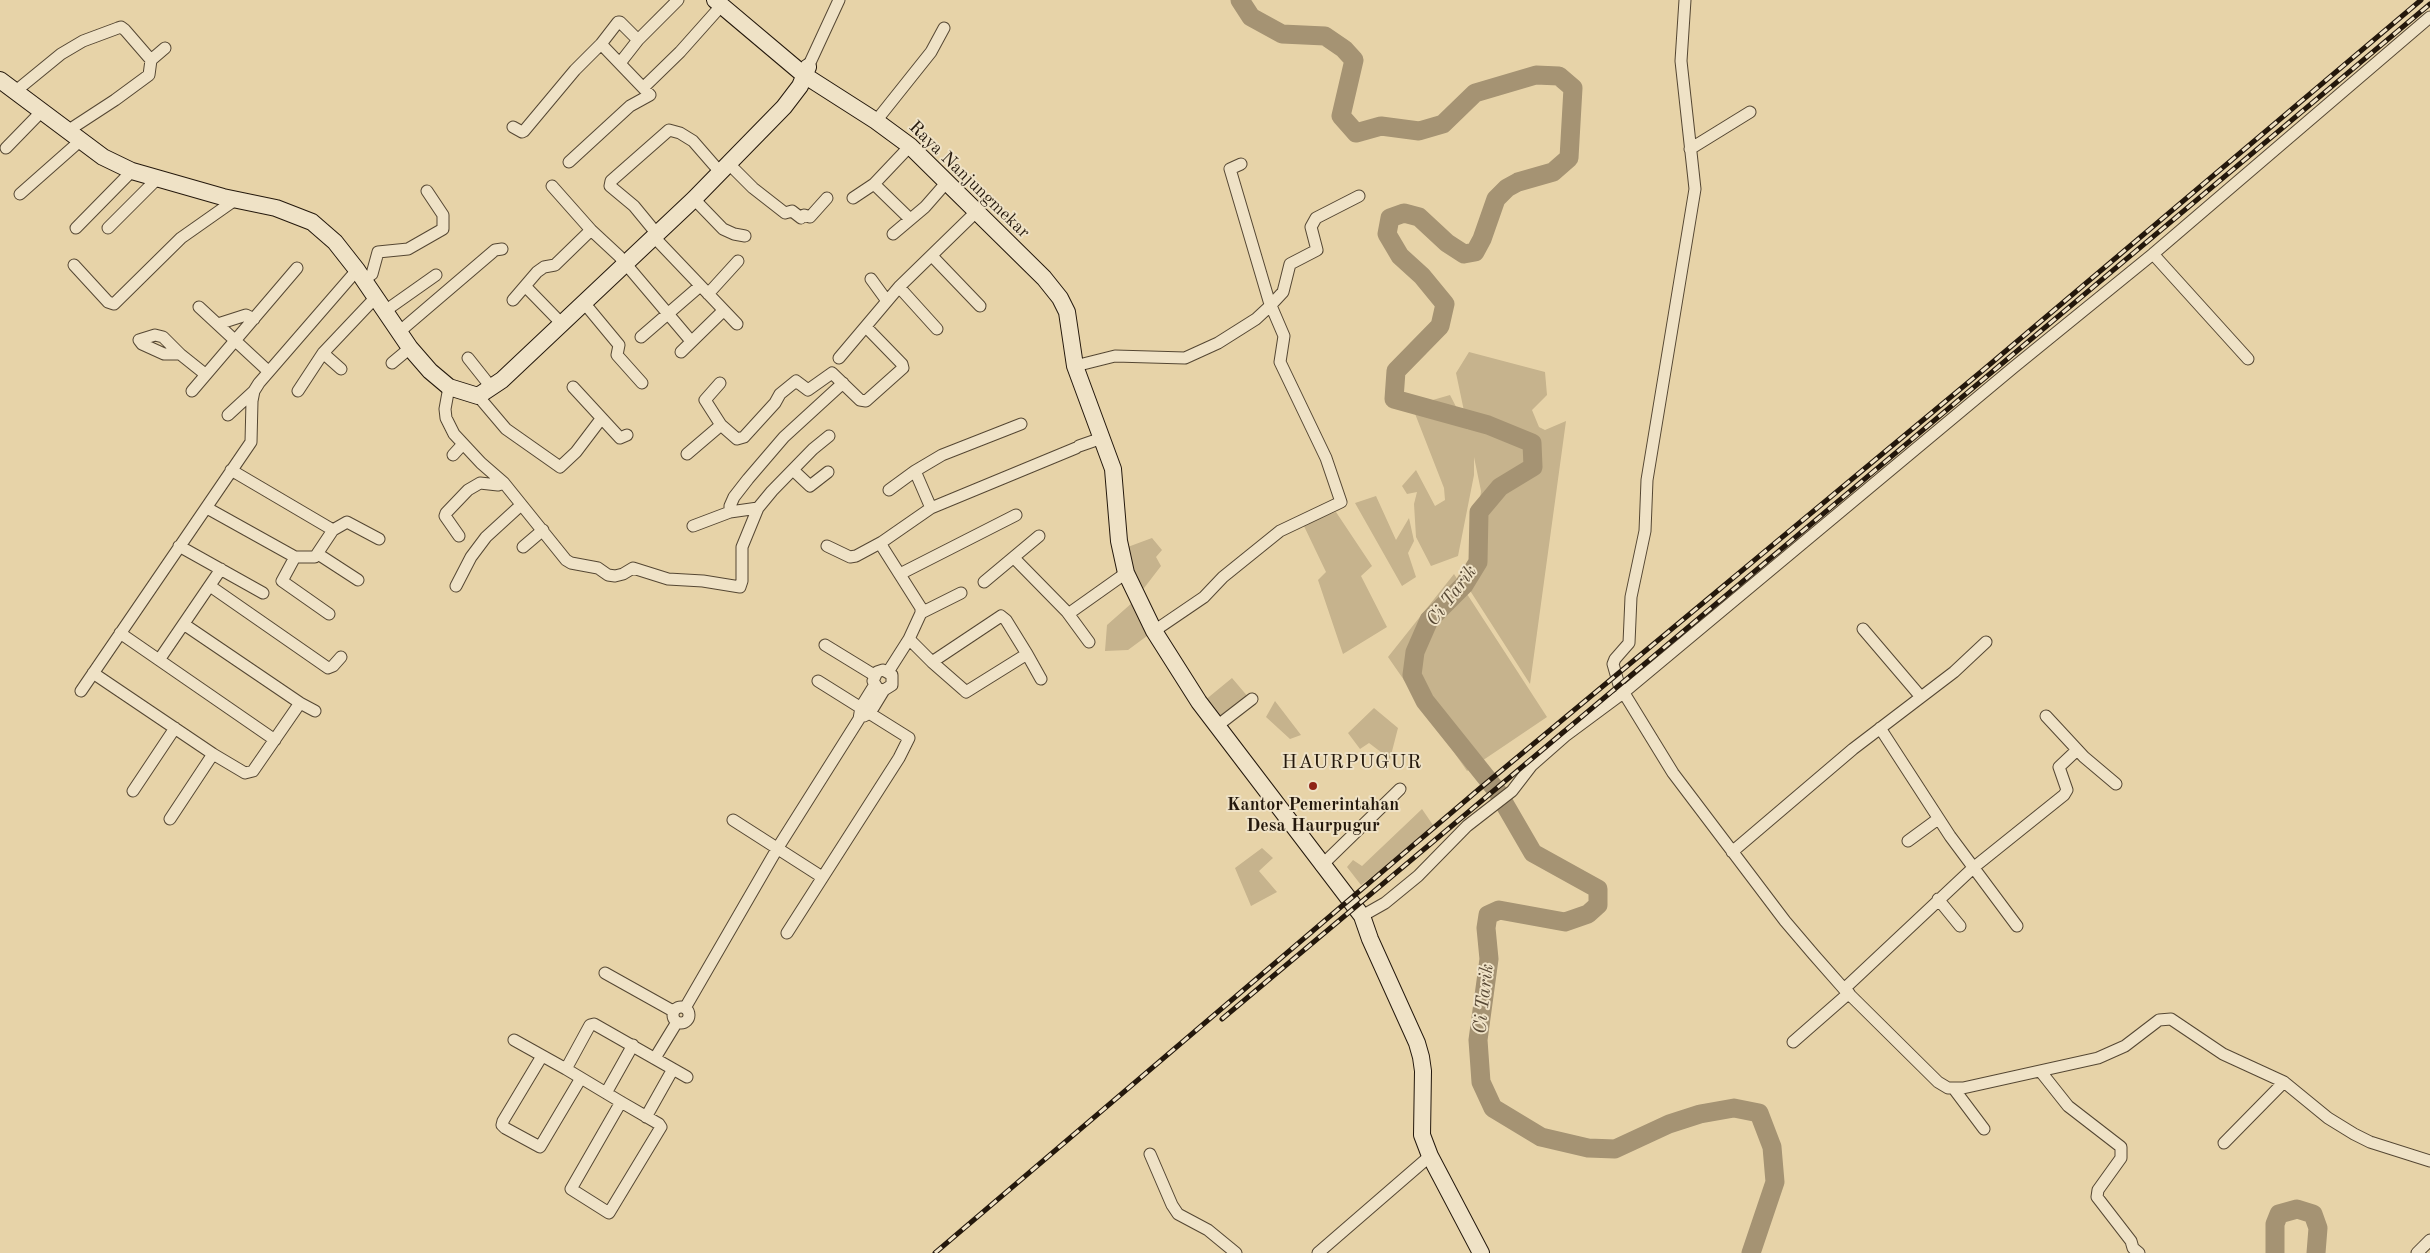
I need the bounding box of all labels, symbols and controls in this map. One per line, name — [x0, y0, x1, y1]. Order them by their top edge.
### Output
street label: Raya Nanjungmekar — [904, 117, 1034, 243]
water label: Ci Tarik — [1422, 561, 1482, 631]
district label: HAURPUGUR — [1280, 751, 1424, 775]
marker: Kantor Pemerintahan Desa Haurpugur — [1307, 780, 1319, 792]
place label: Kantor Pemerintahan Desa Haurpugur — [1227, 794, 1399, 836]
water label: Ci Tarik — [1469, 963, 1499, 1035]

